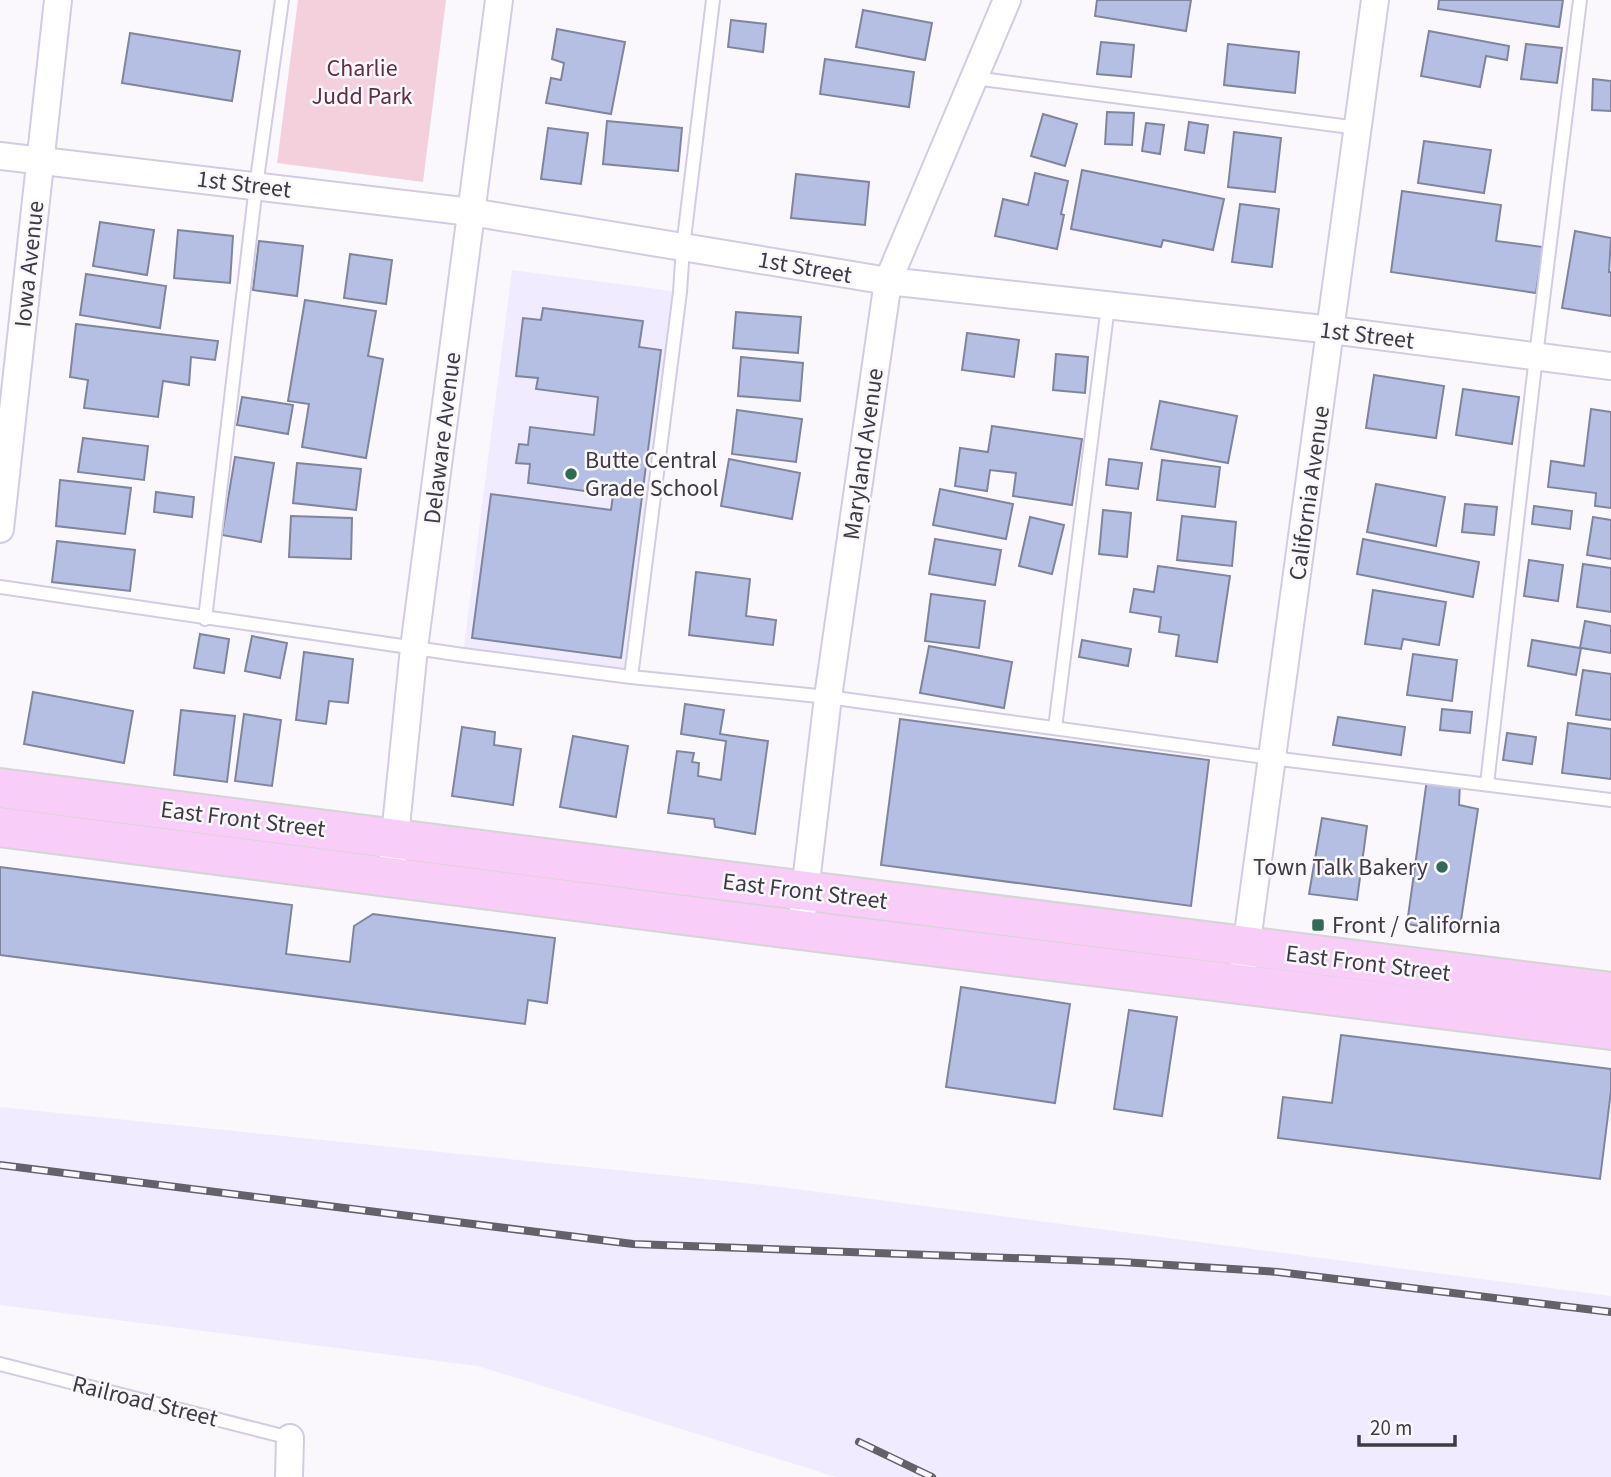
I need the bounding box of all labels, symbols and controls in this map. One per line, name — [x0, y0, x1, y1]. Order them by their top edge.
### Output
park label: Charlie Judd Park — [312, 51, 413, 114]
street label: 1st Street — [195, 161, 293, 208]
street label: Iowa Avenue — [5, 199, 54, 329]
street label: 1st Street — [755, 242, 855, 293]
street label: 1st Street — [1318, 312, 1416, 359]
street label: Delaware Avenue — [415, 350, 470, 526]
street label: Maryland Avenue — [834, 366, 893, 542]
street label: California Avenue — [1280, 404, 1339, 583]
place label: Butte Central Grade School — [585, 443, 719, 506]
marker: Butte Central Grade School — [563, 466, 579, 482]
street label: East Front Street — [158, 792, 327, 847]
place label: Town Talk Bakery — [1253, 850, 1428, 885]
marker: Town Talk Bakery — [1434, 859, 1450, 875]
street label: East Front Street — [720, 864, 889, 919]
place label: Front / California — [1332, 908, 1501, 943]
marker: Front / California — [1310, 917, 1326, 933]
street label: East Front Street — [1283, 936, 1452, 991]
street label: Railroad Street — [68, 1367, 221, 1436]
scale bar — [1359, 1404, 1455, 1448]
text: 20 m — [1370, 1413, 1412, 1443]

